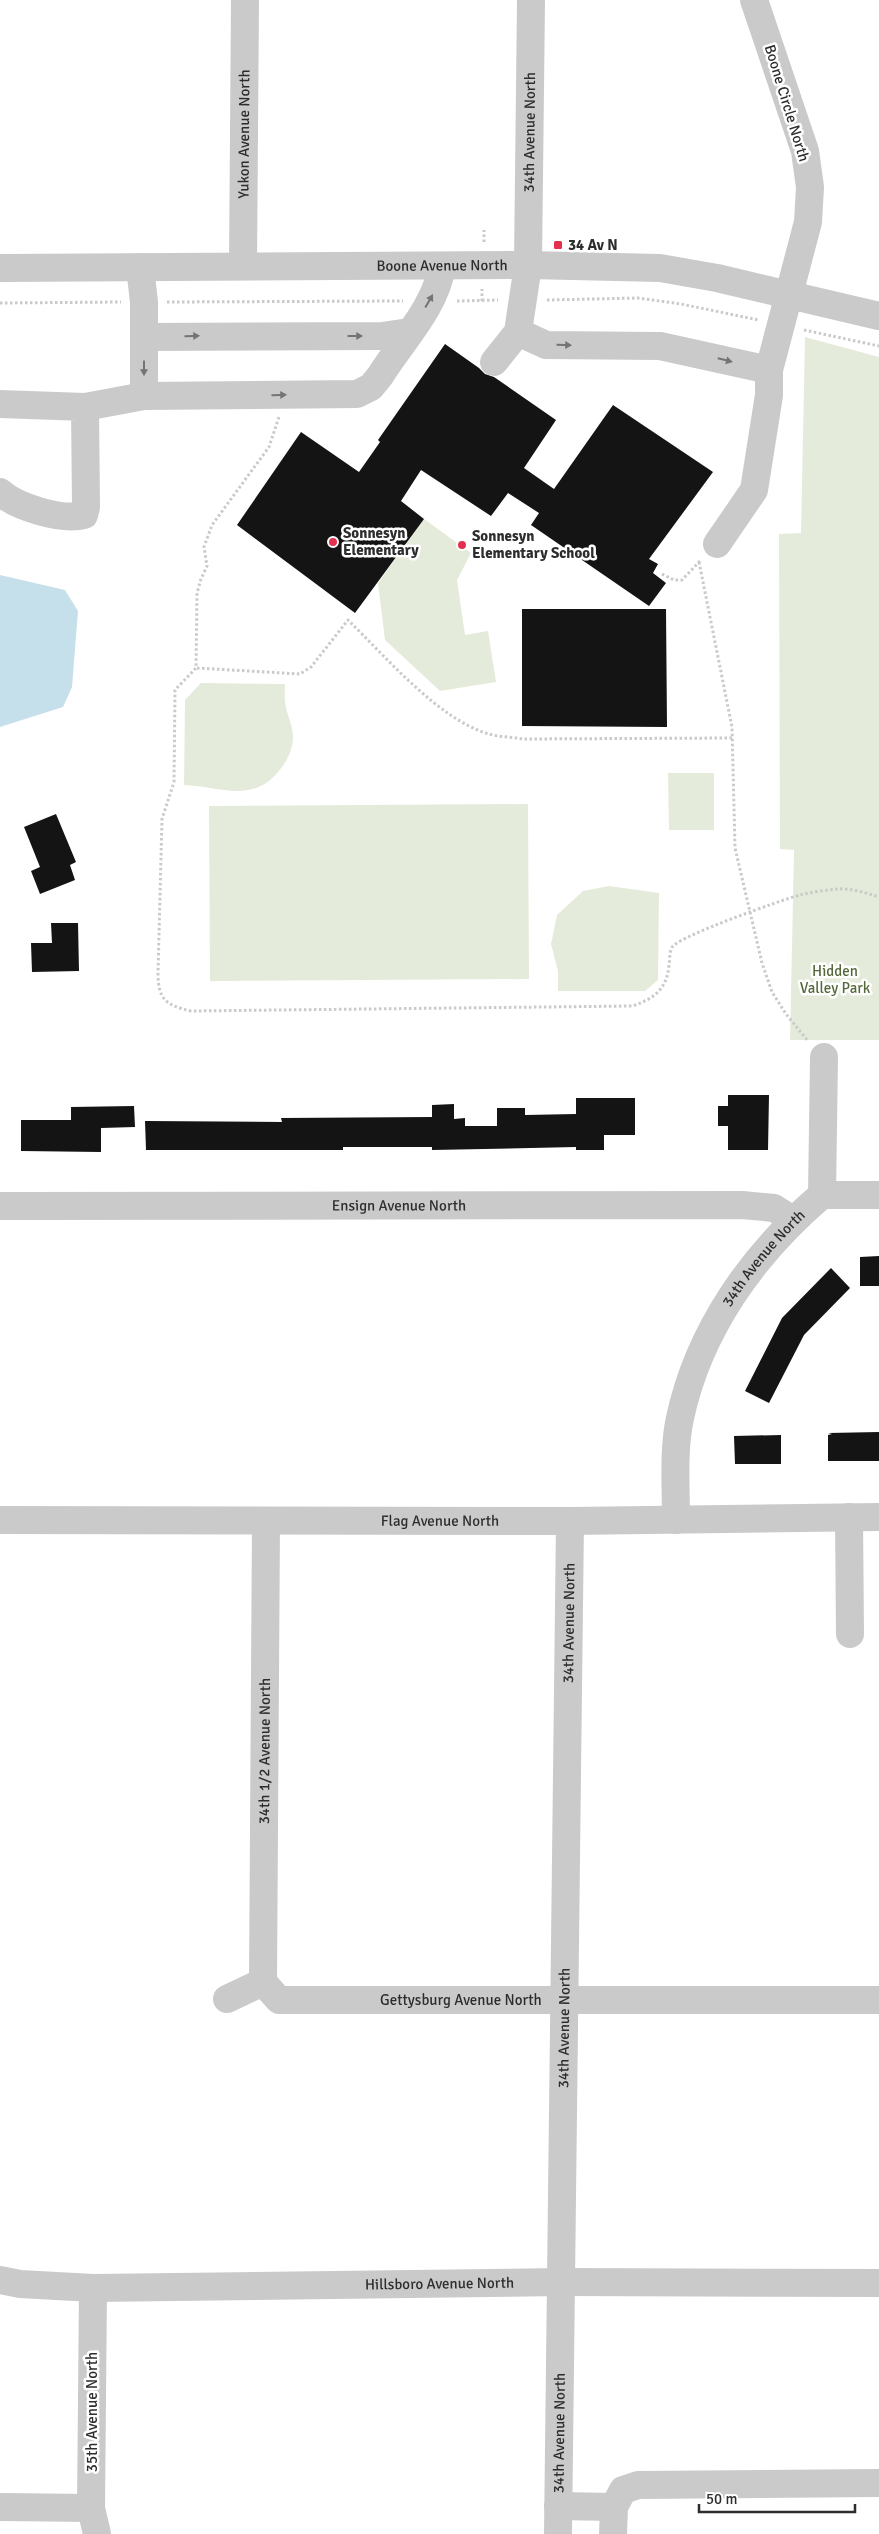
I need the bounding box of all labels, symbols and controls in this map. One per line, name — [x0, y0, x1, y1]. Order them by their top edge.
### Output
street label: Boone Circle North — [761, 42, 813, 164]
street label: Yukon Avenue North — [235, 69, 253, 199]
street label: 34th Avenue North — [520, 72, 539, 193]
place label: 34 Av N — [568, 236, 618, 254]
marker: 34 Av N — [552, 239, 564, 251]
street label: Boone Avenue North — [376, 256, 508, 275]
one-way arrow — [425, 294, 433, 309]
one-way arrow — [185, 332, 201, 340]
one-way arrow — [347, 332, 363, 340]
one-way arrow — [556, 341, 572, 349]
one-way arrow — [717, 356, 732, 364]
one-way arrow — [140, 360, 148, 376]
one-way arrow — [271, 391, 287, 399]
place label: Sonnesyn Elementary — [343, 524, 419, 559]
place label: Sonnesyn Elementary School — [472, 527, 595, 562]
marker: Sonnesyn Elementary — [327, 536, 339, 548]
marker: Sonnesyn Elementary School — [456, 539, 468, 551]
park label: Hidden Valley Park — [800, 962, 871, 997]
street label: Ensign Avenue North — [332, 1196, 466, 1215]
street label: 34th Avenue North — [718, 1206, 809, 1310]
street label: Flag Avenue North — [381, 1512, 499, 1530]
street label: 34th Avenue North — [559, 1563, 579, 1683]
street label: 34th 1/2 Avenue North — [255, 1678, 274, 1824]
street label: 34th Avenue North — [554, 1968, 574, 2088]
street label: Gettysburg Avenue North — [380, 1991, 542, 2009]
street label: Hillsboro Avenue North — [365, 2274, 514, 2294]
street label: 35th Avenue North — [83, 2352, 101, 2472]
street label: 34th Avenue North — [549, 2373, 569, 2493]
scale bar — [699, 2482, 855, 2514]
text: 50 m — [706, 2490, 737, 2508]

